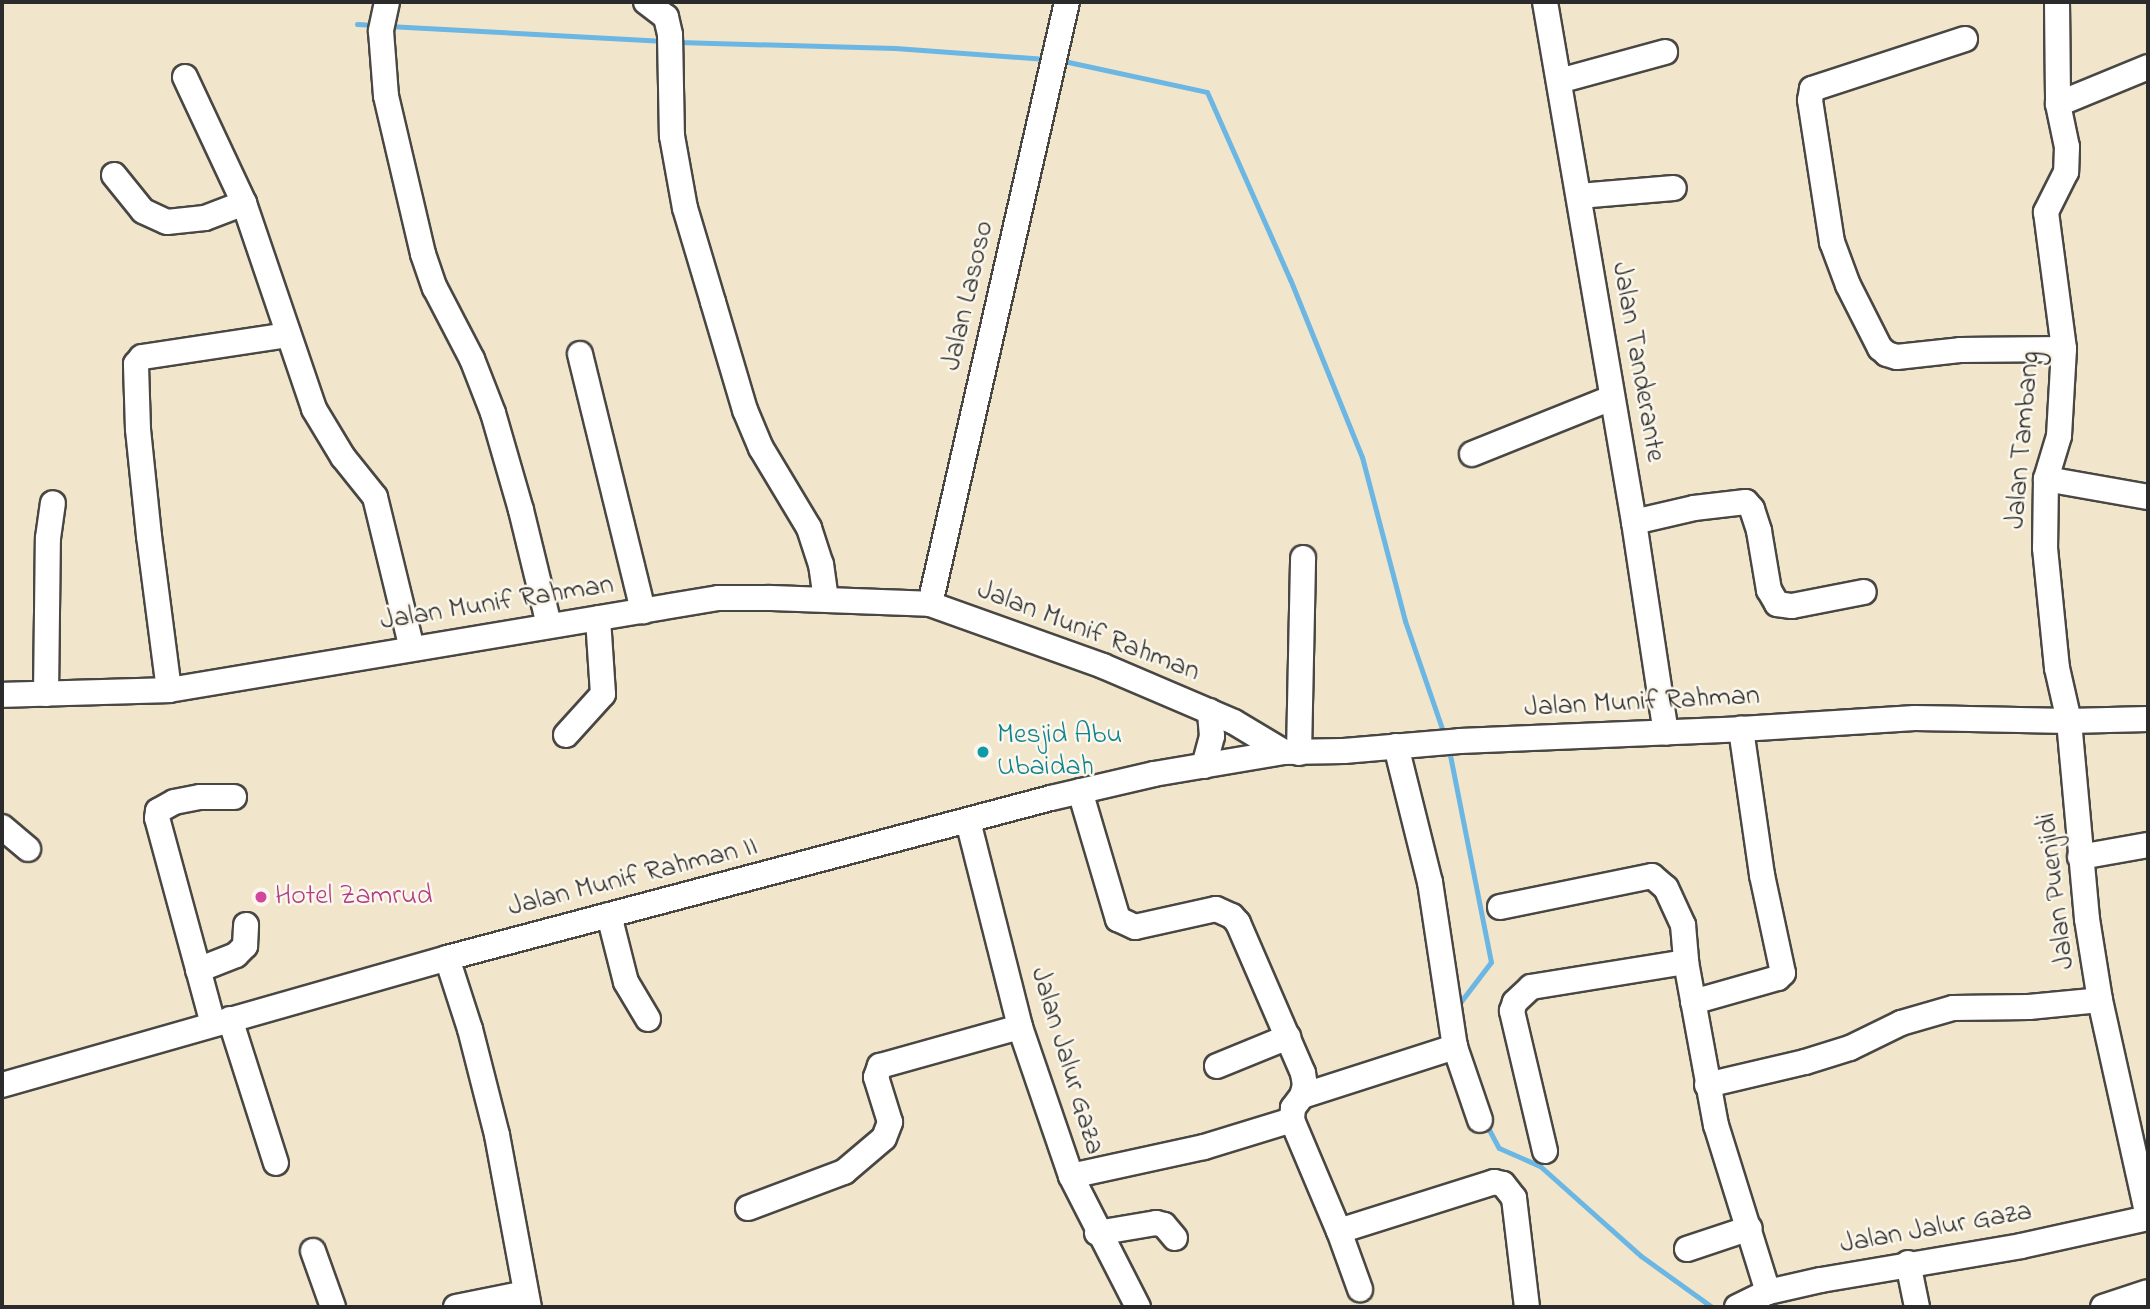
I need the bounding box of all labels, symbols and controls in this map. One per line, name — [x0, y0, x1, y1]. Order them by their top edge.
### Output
street label: Jalan Lasoso — [935, 218, 1003, 374]
street label: Jalan Tanderante — [1603, 260, 1671, 464]
street label: Jalan Tambang — [1999, 350, 2049, 530]
street label: Jalan Munif Rahman — [378, 569, 616, 639]
street label: Jalan Munif Rahman — [972, 574, 1204, 690]
street label: Jalan Munif Rahman — [1523, 680, 1761, 726]
place label: Mesjid Abu Ubaidah — [997, 719, 1122, 785]
marker: Mesjid Abu Ubaidah — [975, 744, 991, 760]
street label: Jalan Puenjidi — [2031, 811, 2083, 971]
street label: Jalan Munif Rahman II — [505, 831, 761, 925]
place label: Hotel Zamrud — [275, 880, 433, 914]
marker: Hotel Zamrud — [253, 889, 269, 905]
street label: Jalan Jalur Gaza — [1022, 963, 1110, 1159]
street label: Jalan Jalur Gaza — [1838, 1196, 2034, 1262]

